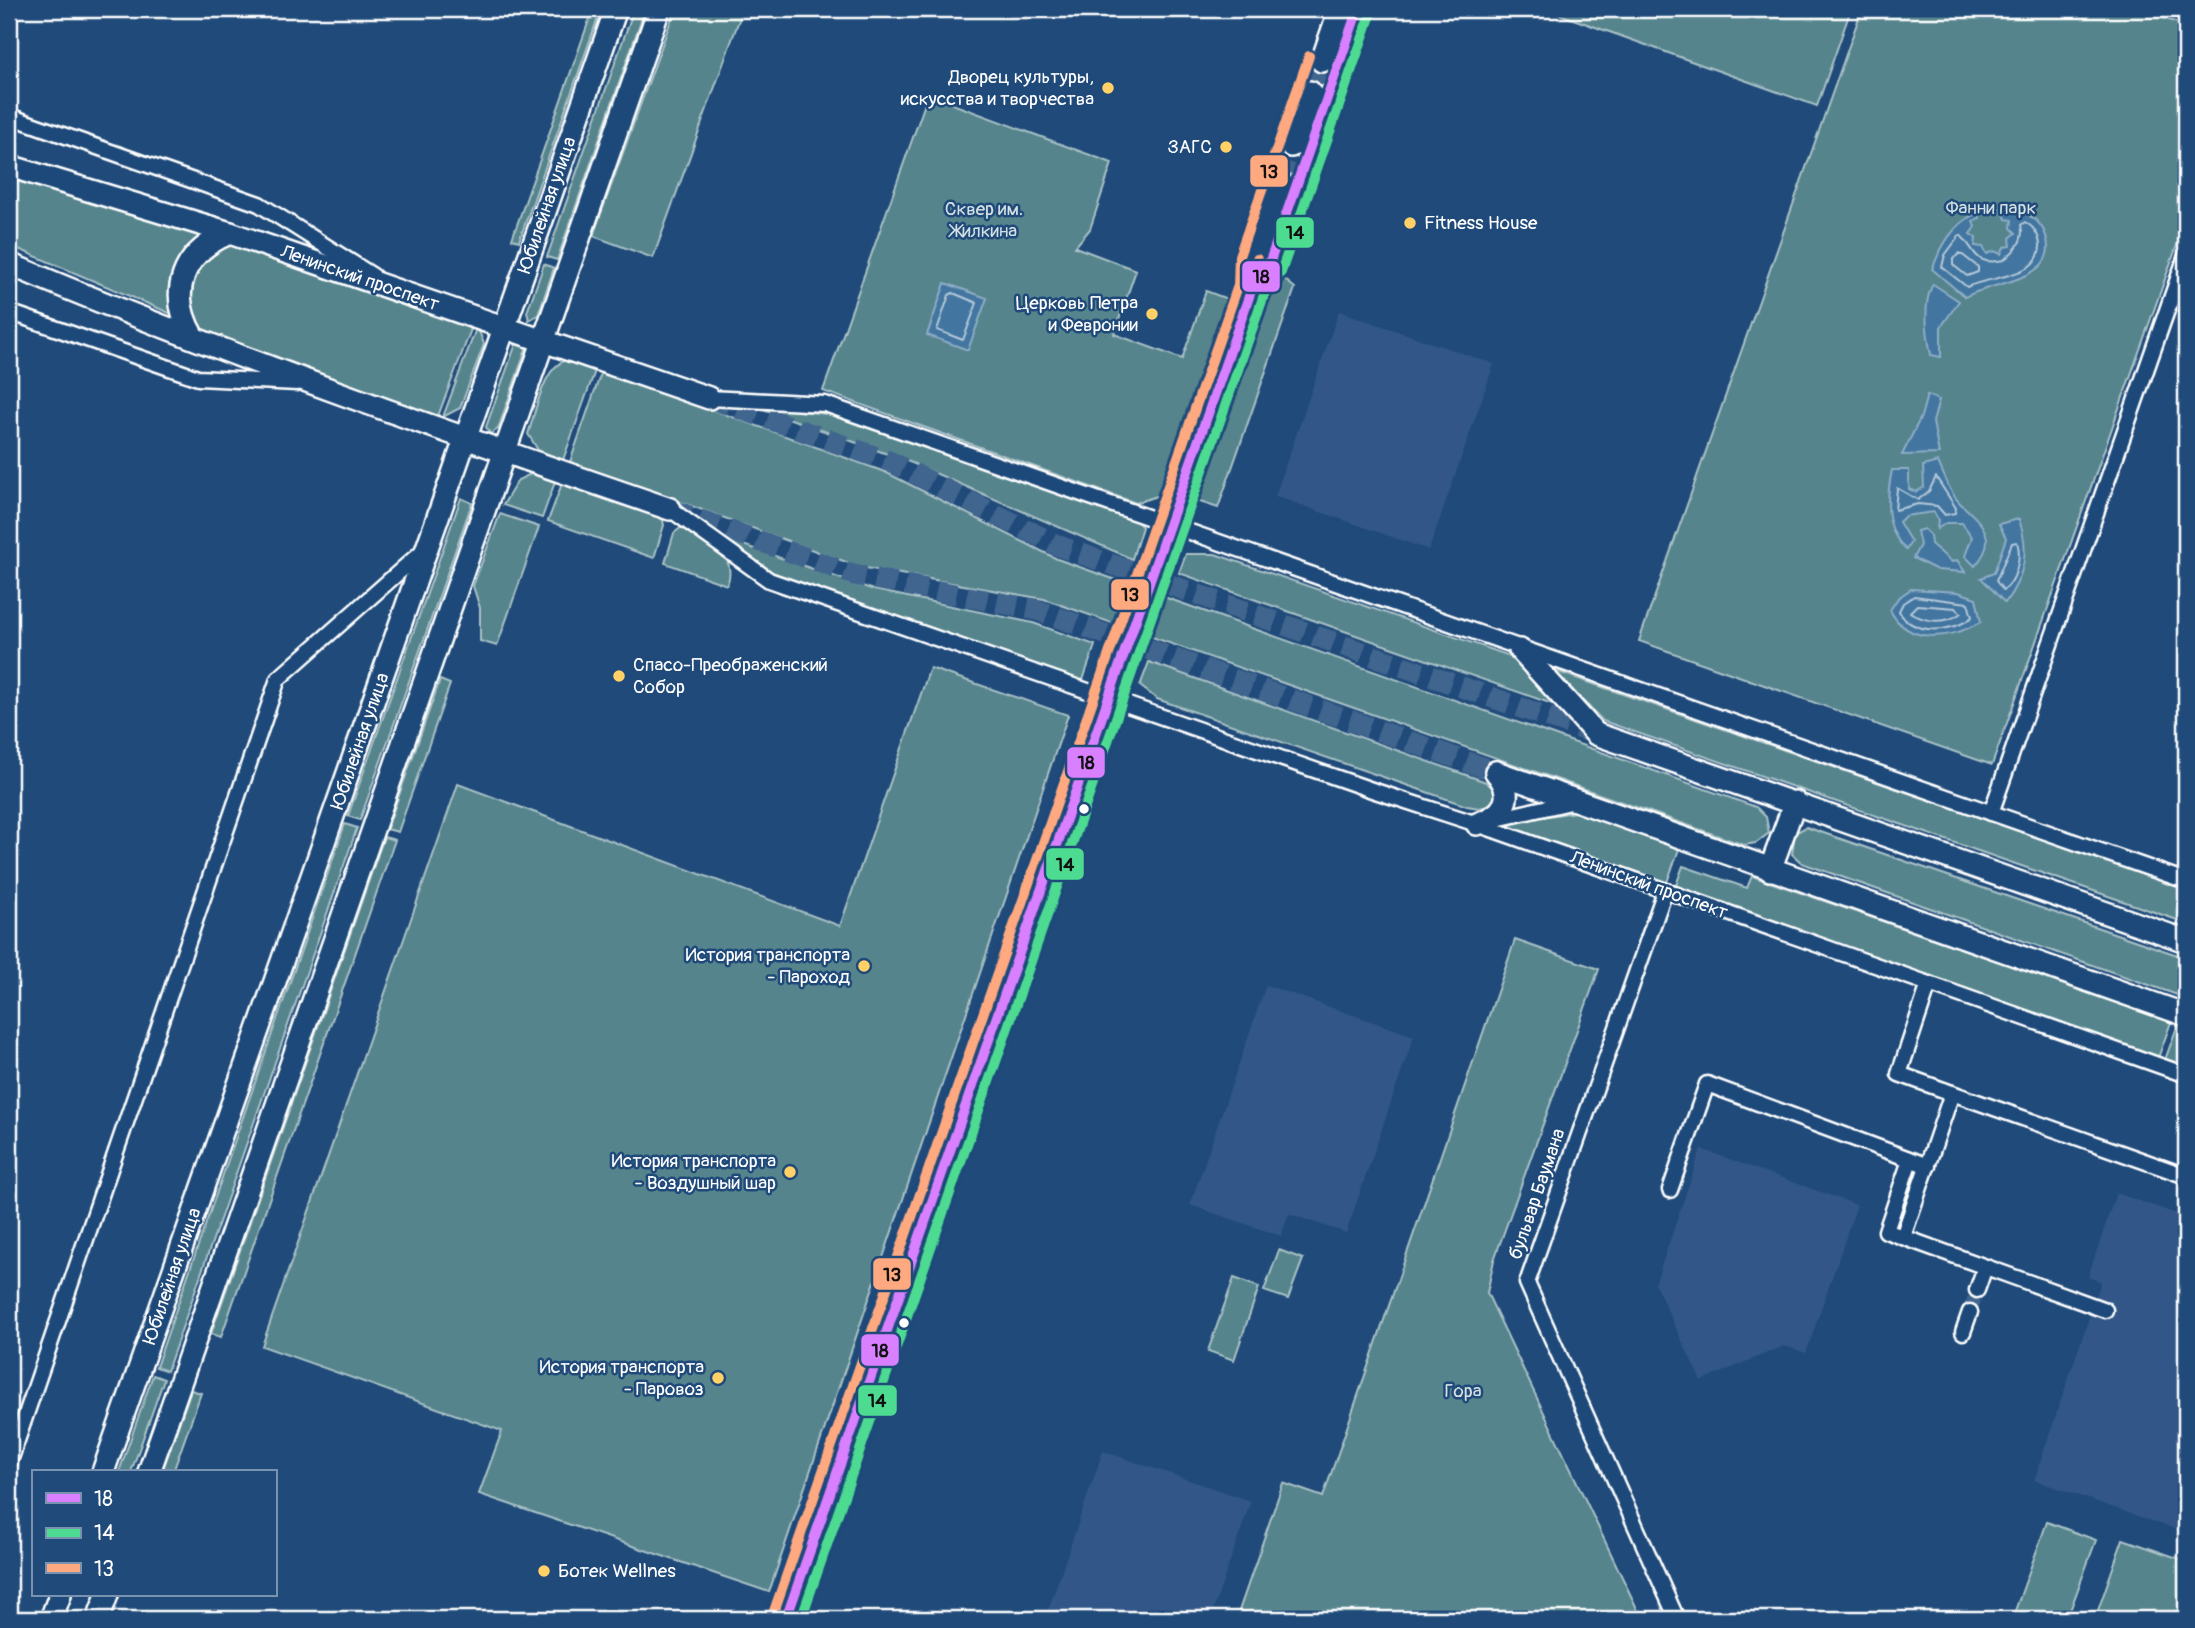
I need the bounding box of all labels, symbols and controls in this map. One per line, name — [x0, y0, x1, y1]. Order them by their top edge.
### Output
place label: Дворец культуры, искусства и творчества — [901, 65, 1094, 111]
marker: Дворец культуры, искусства и творчества — [1100, 80, 1116, 96]
street label: Юбилейная улица — [512, 133, 582, 276]
place label: ЗАГС — [1167, 135, 1212, 159]
marker: ЗАГС — [1218, 139, 1234, 155]
line badge: 13 — [1249, 154, 1289, 188]
text: 13 — [1260, 160, 1278, 184]
park label: Фанни парк — [1946, 196, 2036, 220]
park label: Сквер им. Жилкина — [945, 197, 1023, 243]
place label: Fitness House — [1424, 211, 1538, 235]
marker: Fitness House — [1402, 215, 1418, 231]
line badge: 14 — [1275, 216, 1315, 249]
text: 14 — [1286, 221, 1304, 245]
street label: Ленинский проспект — [277, 239, 443, 317]
line badge: 18 — [1241, 260, 1281, 293]
text: 18 — [1252, 265, 1270, 289]
place label: Церковь Петра и Февронии — [1016, 291, 1139, 337]
marker: Церковь Петра и Февронии — [1144, 306, 1160, 322]
line badge: 13 — [1110, 578, 1150, 611]
text: 13 — [1121, 583, 1139, 607]
place label: Спасо-Преображенский Собор — [633, 653, 828, 699]
marker: Спасо-Преображенский Собор — [611, 668, 627, 684]
street label: Юбилейная улица — [325, 669, 395, 812]
line badge: 18 — [1066, 746, 1106, 779]
text: 18 — [1077, 751, 1095, 775]
unlabelled marker — [1077, 802, 1091, 816]
street label: Ленинский проспект — [1566, 845, 1732, 925]
line badge: 14 — [1045, 847, 1085, 881]
text: 14 — [1056, 853, 1074, 877]
place label: История транспорта - Пароход — [685, 943, 851, 989]
marker: История транспорта - Пароход — [856, 958, 872, 974]
street label: бульвар Баумана — [1503, 1125, 1571, 1263]
place label: История транспорта - Воздушный шар — [611, 1149, 776, 1195]
marker: История транспорта - Воздушный шар — [782, 1164, 798, 1180]
street label: Юбилейная улица — [137, 1204, 207, 1347]
line badge: 13 — [872, 1257, 912, 1291]
text: 13 — [883, 1263, 901, 1287]
unlabelled marker — [897, 1316, 911, 1330]
line badge: 18 — [860, 1333, 900, 1367]
text: 18 — [871, 1339, 889, 1363]
place label: История транспорта - Паровоз — [539, 1355, 704, 1401]
marker: История транспорта - Паровоз — [710, 1370, 726, 1386]
park label: Гора — [1444, 1379, 1482, 1403]
line badge: 14 — [857, 1384, 898, 1417]
text: 14 — [868, 1389, 886, 1413]
legend — [32, 1470, 276, 1596]
text: 18 — [94, 1486, 113, 1513]
text: 14 — [94, 1520, 114, 1547]
text: 13 — [94, 1556, 114, 1583]
place label: Ботек Wellnes — [558, 1559, 676, 1583]
marker: Ботек Wellnes — [536, 1563, 552, 1579]

